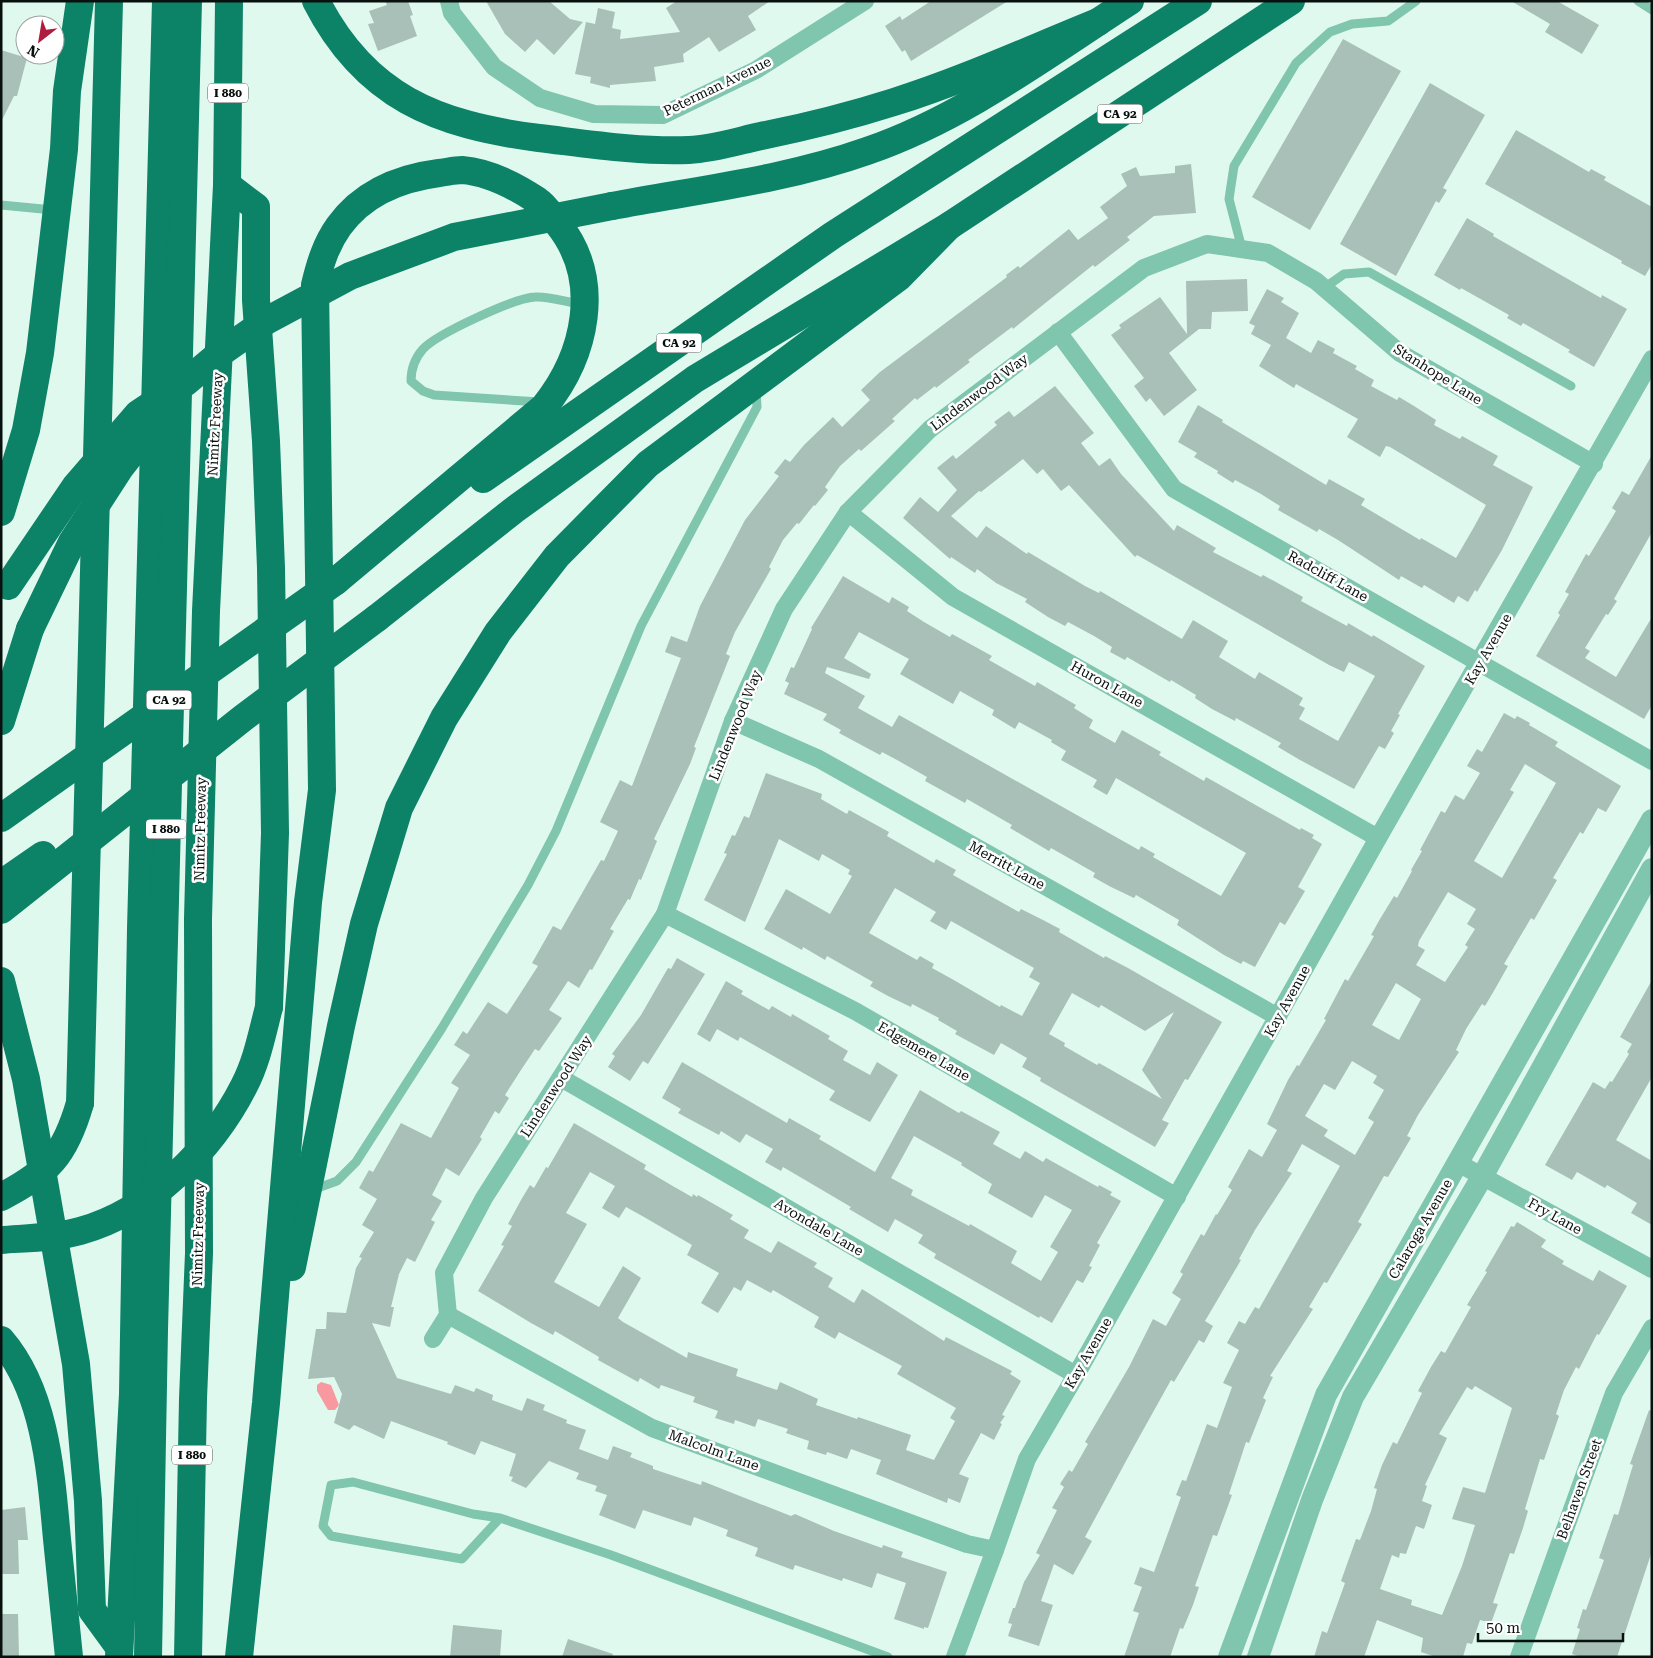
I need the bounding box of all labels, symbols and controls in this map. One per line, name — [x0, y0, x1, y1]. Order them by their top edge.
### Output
north arrow — [15, 15, 65, 65]
text: N — [24, 41, 42, 61]
street label: Peterman Avenue — [660, 53, 774, 119]
road number: I 880 — [208, 84, 248, 102]
road number: CA 92 — [1098, 105, 1142, 124]
road number: CA 92 — [656, 333, 702, 352]
street label: Stanhope Lane — [1391, 340, 1485, 408]
street label: Lindenwood Way — [927, 350, 1031, 434]
street label: Nimitz Freeway — [204, 371, 226, 477]
street label: Radcliff Lane — [1285, 547, 1371, 605]
street label: Kay Avenue — [1461, 610, 1515, 687]
street label: Huron Lane — [1068, 658, 1146, 711]
street label: Lindenwood Way — [706, 667, 765, 783]
road number: CA 92 — [146, 690, 192, 710]
street label: Nimitz Freeway — [191, 776, 209, 881]
road number: I 880 — [146, 820, 186, 839]
street label: Merritt Lane — [966, 838, 1048, 893]
street label: Kay Avenue — [1261, 962, 1313, 1040]
street label: Edgemere Lane — [875, 1018, 973, 1084]
street label: Lindenwood Way — [517, 1032, 595, 1140]
street label: Calaroga Avenue — [1385, 1176, 1455, 1282]
street label: Nimitz Freeway — [189, 1181, 207, 1286]
street label: Avondale Lane — [772, 1195, 867, 1259]
street label: Fry Lane — [1525, 1195, 1585, 1238]
street label: Kay Avenue — [1061, 1314, 1115, 1391]
street label: Malcolm Lane — [666, 1426, 762, 1474]
street label: Belhaven Street — [1553, 1437, 1605, 1541]
road number: I 880 — [172, 1446, 212, 1464]
scale bar — [1478, 1610, 1623, 1642]
text: 50 m — [1486, 1619, 1521, 1637]

